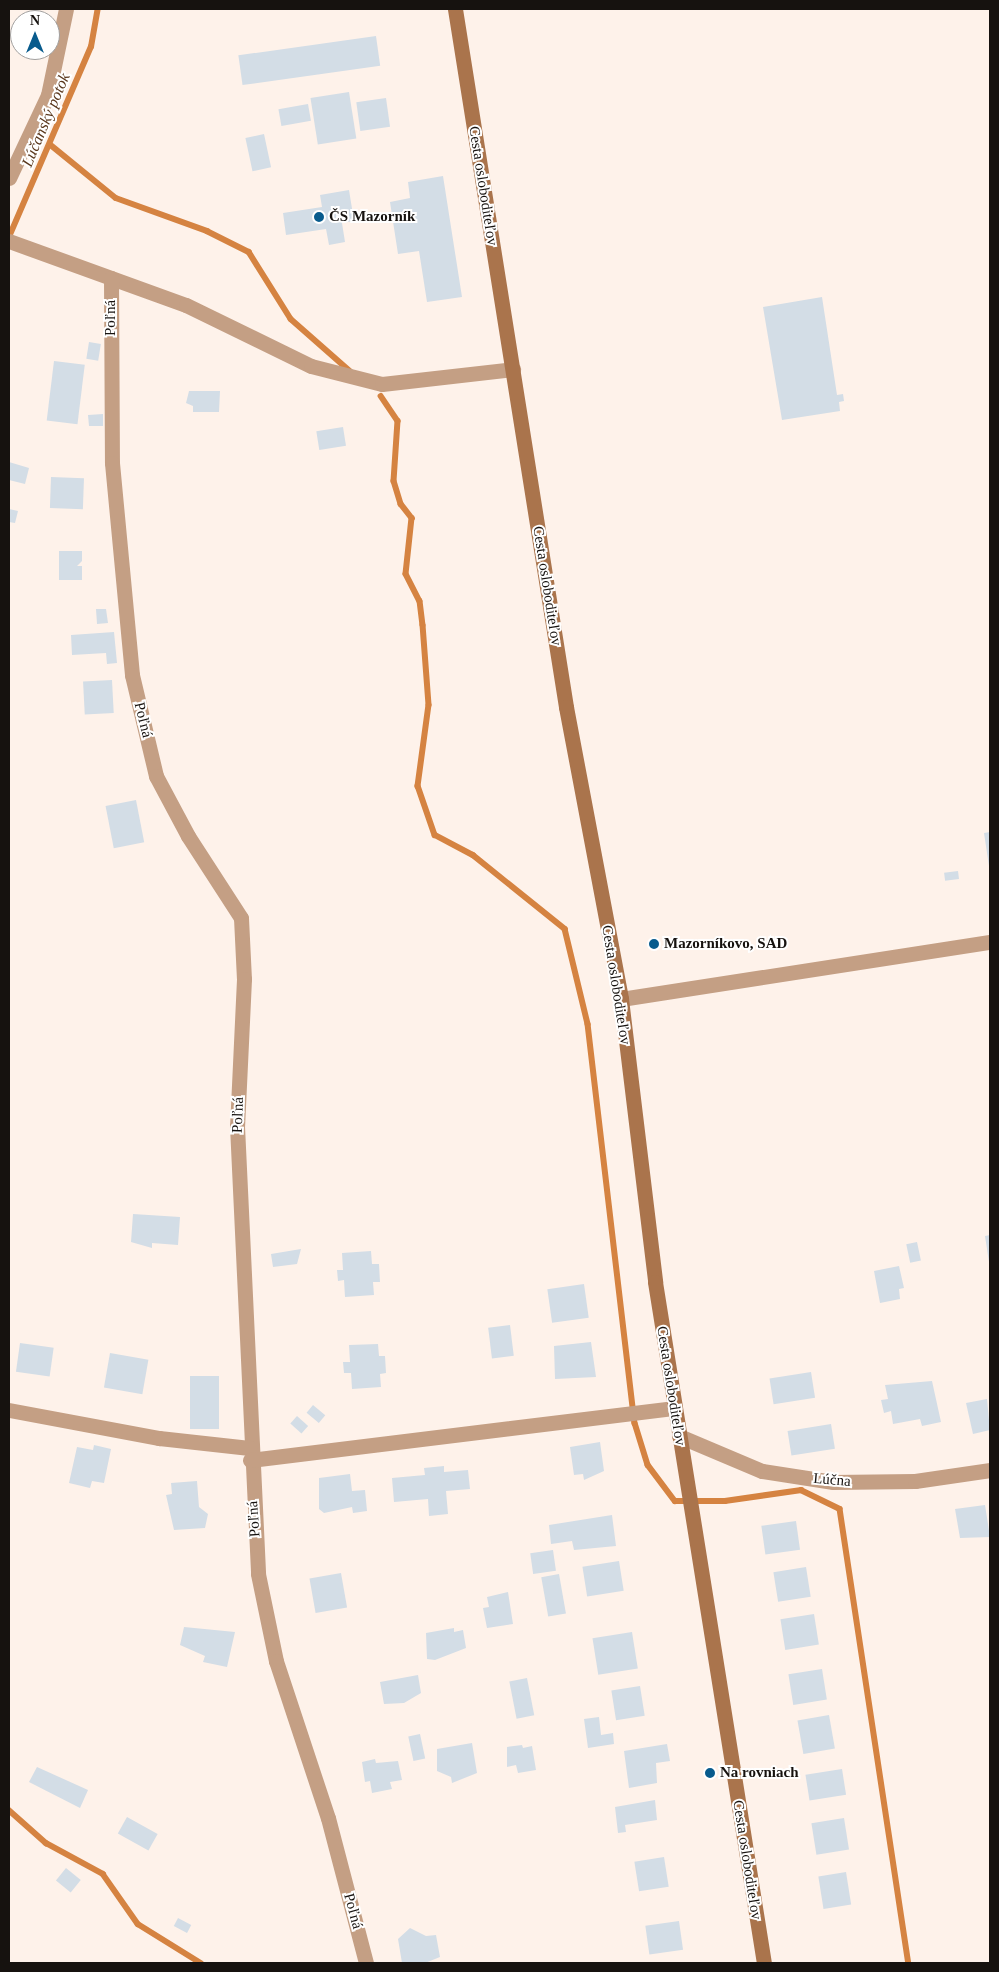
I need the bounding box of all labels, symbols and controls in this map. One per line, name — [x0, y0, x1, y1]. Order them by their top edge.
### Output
north arrow — [10, 10, 60, 60]
text: N — [30, 13, 40, 28]
water label: Lúčanský potok — [18, 70, 74, 170]
street label: Cesta osloboditeľov — [465, 125, 501, 247]
place label: ČS Mazorník — [329, 208, 415, 226]
marker: ČS Mazorník — [313, 211, 325, 223]
street label: Poľná — [102, 300, 120, 336]
street label: Cesta osloboditeľov — [529, 525, 565, 647]
street label: Poľná — [130, 700, 156, 740]
street label: Cesta osloboditeľov — [598, 924, 634, 1046]
place label: Mazorníkovo, SAD — [664, 935, 787, 953]
marker: Mazorníkovo, SAD — [648, 938, 660, 950]
street label: Poľná — [228, 1097, 248, 1133]
street label: Cesta osloboditeľov — [653, 1325, 689, 1447]
street label: Lúčna — [813, 1469, 851, 1491]
street label: Poľná — [244, 1500, 264, 1538]
place label: Na rovniach — [720, 1764, 798, 1782]
marker: Na rovniach — [704, 1767, 716, 1779]
street label: Cesta osloboditeľov — [729, 1799, 765, 1921]
street label: Poľná — [340, 1891, 366, 1931]

